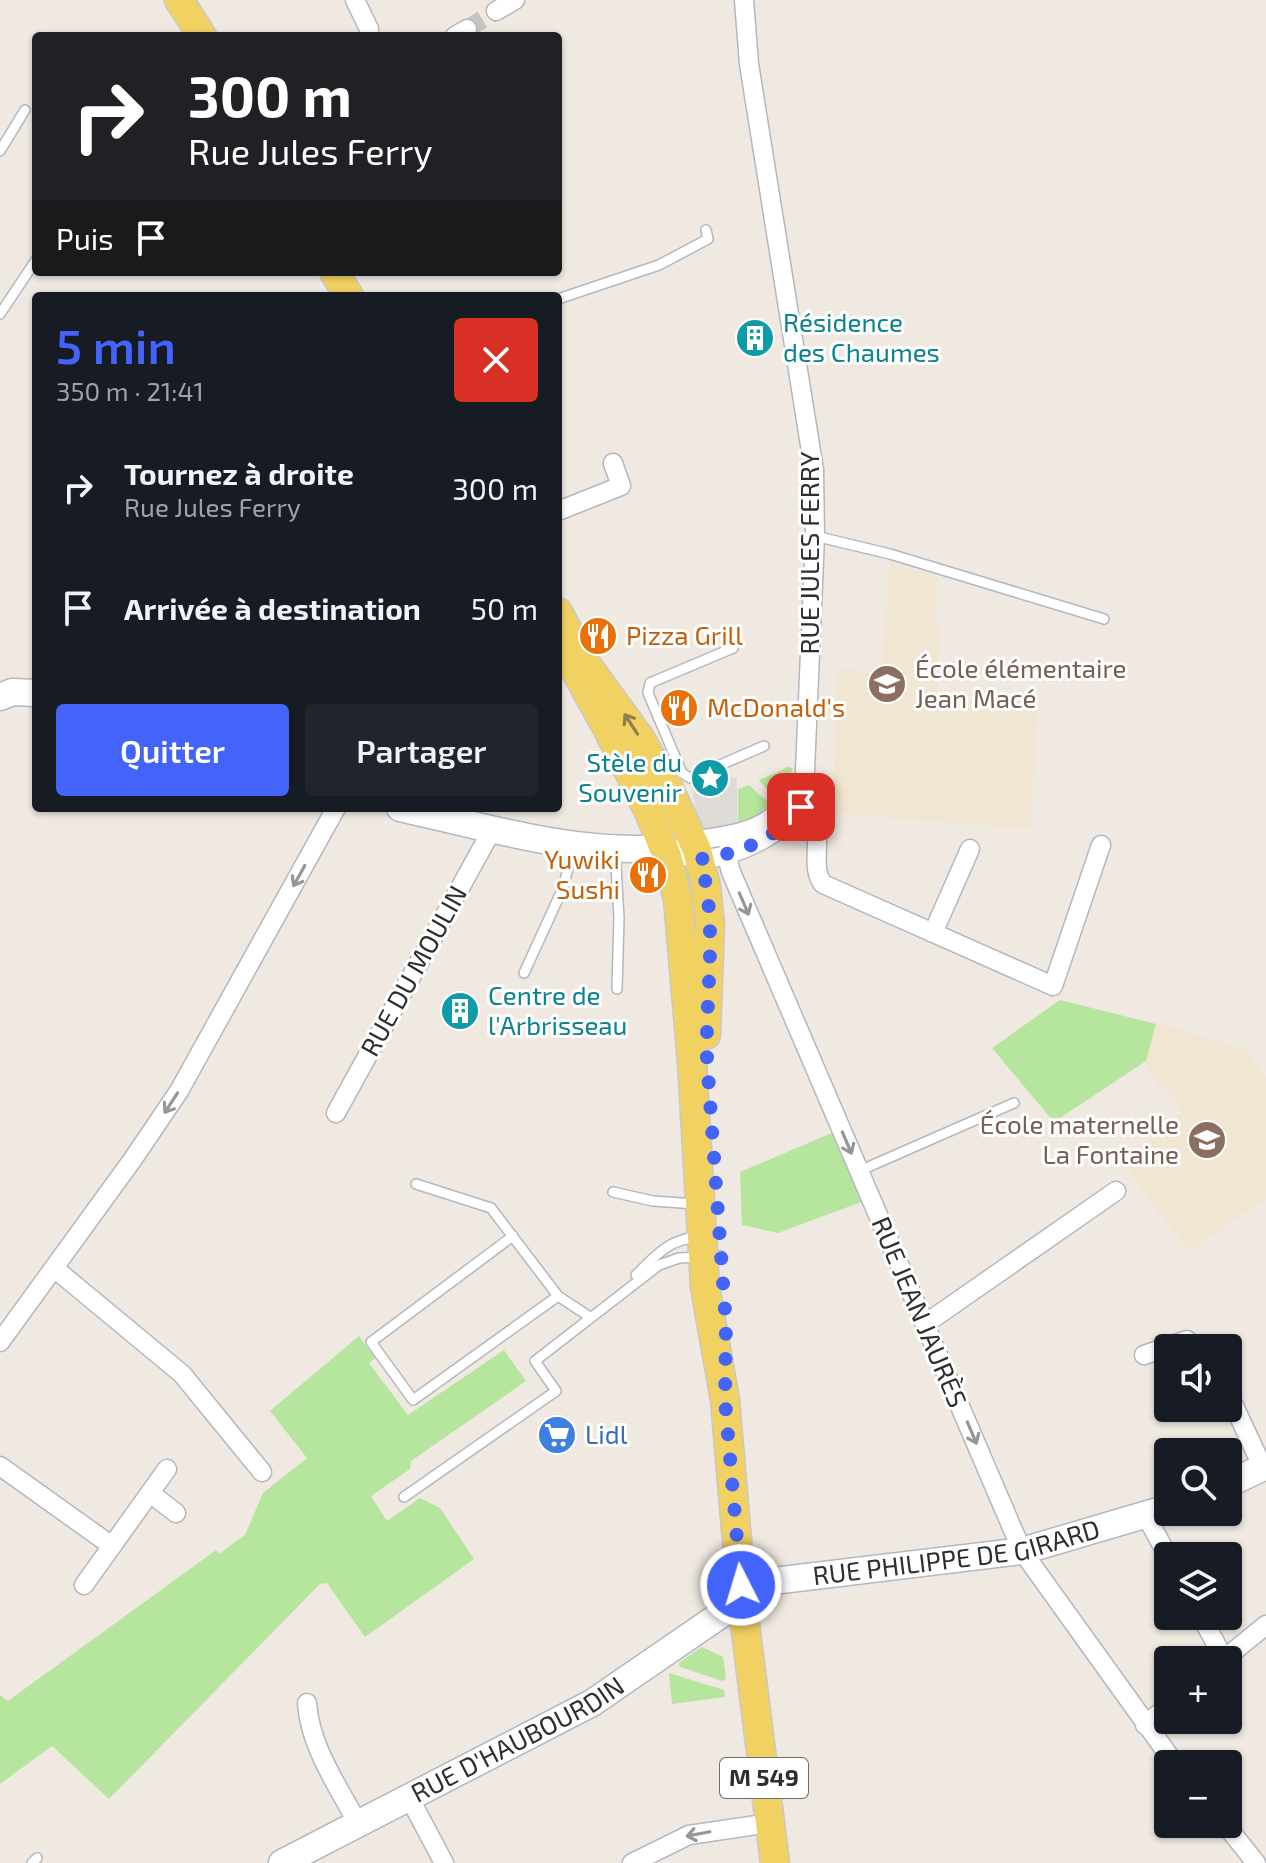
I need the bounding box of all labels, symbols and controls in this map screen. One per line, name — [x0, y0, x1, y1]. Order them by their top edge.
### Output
text: 300 m — [188, 61, 352, 128]
icon: right — [56, 64, 160, 168]
text: Rue Jules Ferry — [188, 129, 433, 172]
icon: arrive — [129, 216, 173, 260]
text: Puis — [56, 220, 113, 256]
place label: Résidence des Chaumes — [783, 306, 940, 367]
text: 5 min — [56, 316, 176, 374]
building icon: Résidence des Chaumes — [734, 317, 776, 359]
button: close — [454, 318, 538, 402]
text: 350 m · 21:41 — [56, 375, 204, 406]
street label: RUE JULES FERRY — [793, 451, 824, 654]
text: Tournez à droite — [124, 455, 354, 491]
icon: right — [56, 466, 100, 510]
text: 300 m — [452, 470, 538, 506]
text: Rue Jules Ferry — [124, 491, 301, 522]
icon: arrive — [56, 586, 100, 630]
text: Arrivée à destination — [124, 590, 421, 626]
text: 50 m — [471, 590, 538, 626]
restaurant icon: Pizza Grill — [577, 615, 619, 657]
place label: Pizza Grill — [626, 619, 743, 650]
place label: École élémentaire Jean Macé — [915, 652, 1126, 713]
school or university icon: École élémentaire Jean Macé — [866, 663, 908, 705]
restaurant icon: McDonald's — [658, 687, 700, 729]
place label: McDonald's — [707, 691, 845, 722]
button: Quitter — [56, 704, 289, 796]
button: Partager — [305, 704, 538, 796]
one-way arrow — [623, 714, 639, 736]
place label: Stèle du Souvenir — [578, 746, 682, 807]
place icon: Stèle du Souvenir — [689, 757, 731, 799]
pin — [767, 773, 835, 841]
icon: arrive — [779, 785, 823, 829]
place label: Yuwiki Sushi — [544, 843, 620, 904]
restaurant icon: Yuwiki Sushi — [627, 854, 669, 896]
one-way arrow — [291, 864, 306, 888]
street label: RUE DU MOULIN — [353, 880, 472, 1061]
one-way arrow — [738, 891, 753, 916]
place label: Centre de l'Arbrisseau — [488, 979, 627, 1040]
building icon: Centre de l'Arbrisseau — [439, 990, 481, 1032]
one-way arrow — [163, 1091, 180, 1113]
place label: École maternelle La Fontaine — [980, 1108, 1179, 1169]
school or university icon: École maternelle La Fontaine — [1186, 1119, 1228, 1161]
one-way arrow — [840, 1130, 855, 1155]
street label: RUE JEAN JAURÈS — [866, 1212, 974, 1411]
map controls — [1154, 1334, 1242, 1838]
button: sound — [1154, 1334, 1242, 1422]
supermarket icon: Lidl — [536, 1414, 578, 1456]
place label: Lidl — [585, 1418, 628, 1449]
one-way arrow — [965, 1420, 980, 1445]
button: search — [1154, 1438, 1242, 1526]
street label: RUE PHILIPPE DE GIRARD — [811, 1512, 1103, 1590]
button: layers — [1154, 1542, 1242, 1630]
position arrow — [699, 1543, 783, 1627]
button: + — [1154, 1646, 1242, 1734]
street label: RUE D'HAUBOURDIN — [405, 1669, 629, 1808]
button: − — [1154, 1750, 1242, 1838]
road number: M 549 — [720, 1758, 808, 1798]
one-way arrow — [686, 1827, 711, 1842]

